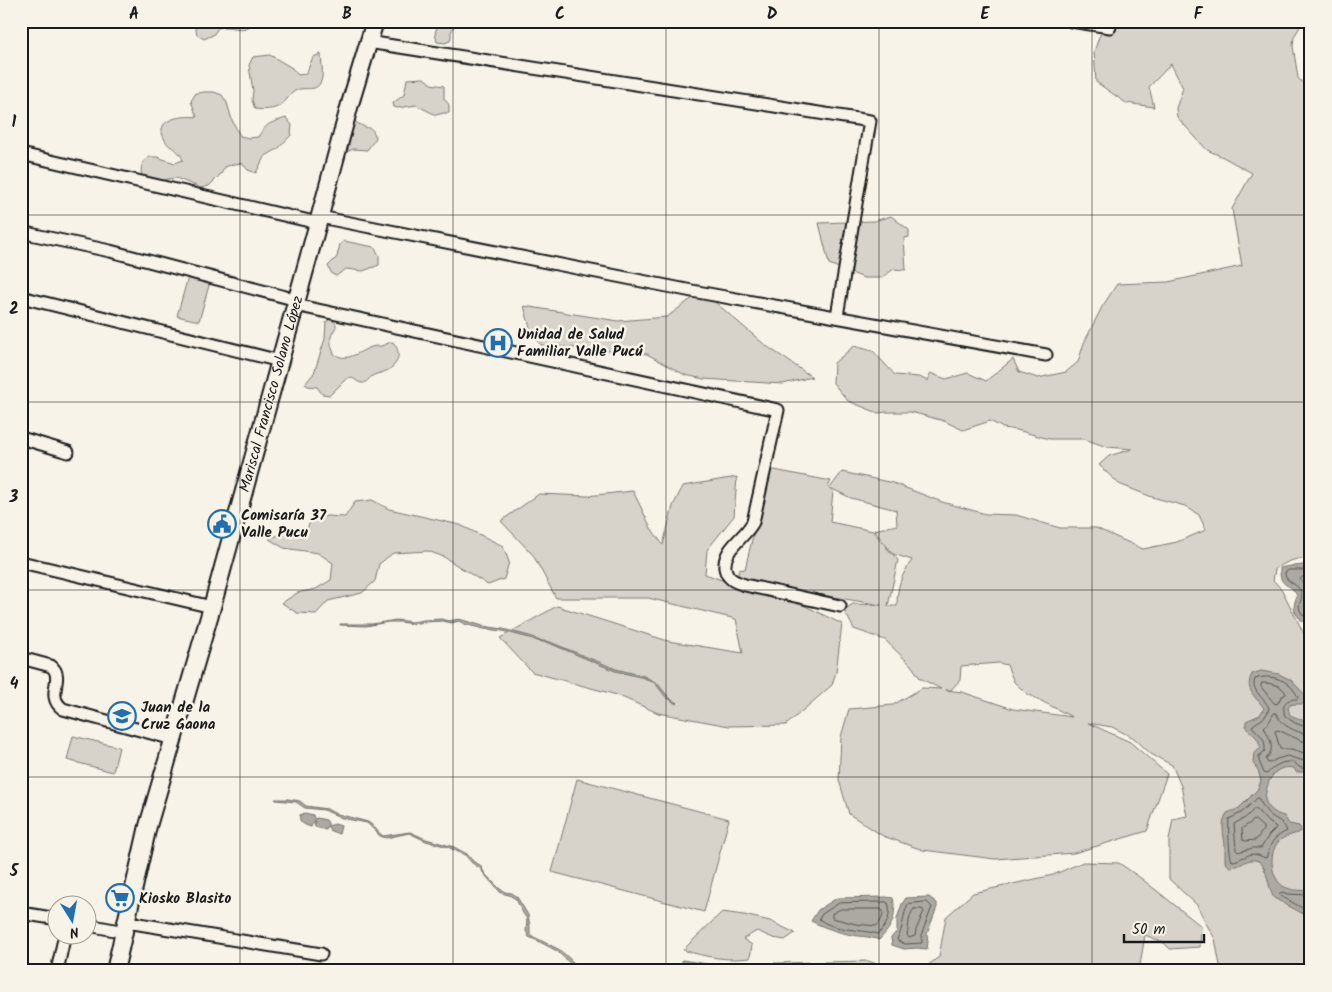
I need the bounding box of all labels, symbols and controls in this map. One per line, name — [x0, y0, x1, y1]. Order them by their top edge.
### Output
text: A — [129, 2, 139, 27]
text: B — [342, 2, 352, 27]
text: C — [555, 2, 565, 27]
text: D — [767, 2, 778, 27]
text: E — [981, 2, 991, 27]
text: F — [1194, 2, 1204, 27]
text: 1 — [12, 110, 17, 135]
street label: Mariscal Francisco Solano López — [233, 293, 311, 495]
text: 2 — [9, 297, 19, 322]
place label: Unidad de Salud Familiar Valle Pucú — [517, 323, 643, 364]
hospital icon: Unidad de Salud Familiar Valle Pucú — [483, 328, 513, 358]
text: 3 — [9, 485, 19, 510]
place label: Comisaría 37 Valle Pucu — [241, 504, 327, 545]
public building icon: Comisaría 37 Valle Pucu — [207, 509, 237, 539]
text: 4 — [10, 672, 19, 697]
place label: Juan de la Cruz Gaona — [141, 696, 216, 737]
school or university icon: Juan de la Cruz Gaona — [107, 701, 137, 731]
text: 5 — [9, 859, 20, 884]
supermarket icon: Kiosko Blasito — [105, 883, 135, 913]
place label: Kiosko Blasito — [139, 887, 231, 911]
north arrow — [48, 894, 98, 944]
scale bar — [1124, 912, 1204, 944]
text: 50 m — [1132, 918, 1166, 942]
text: N — [68, 920, 81, 943]

